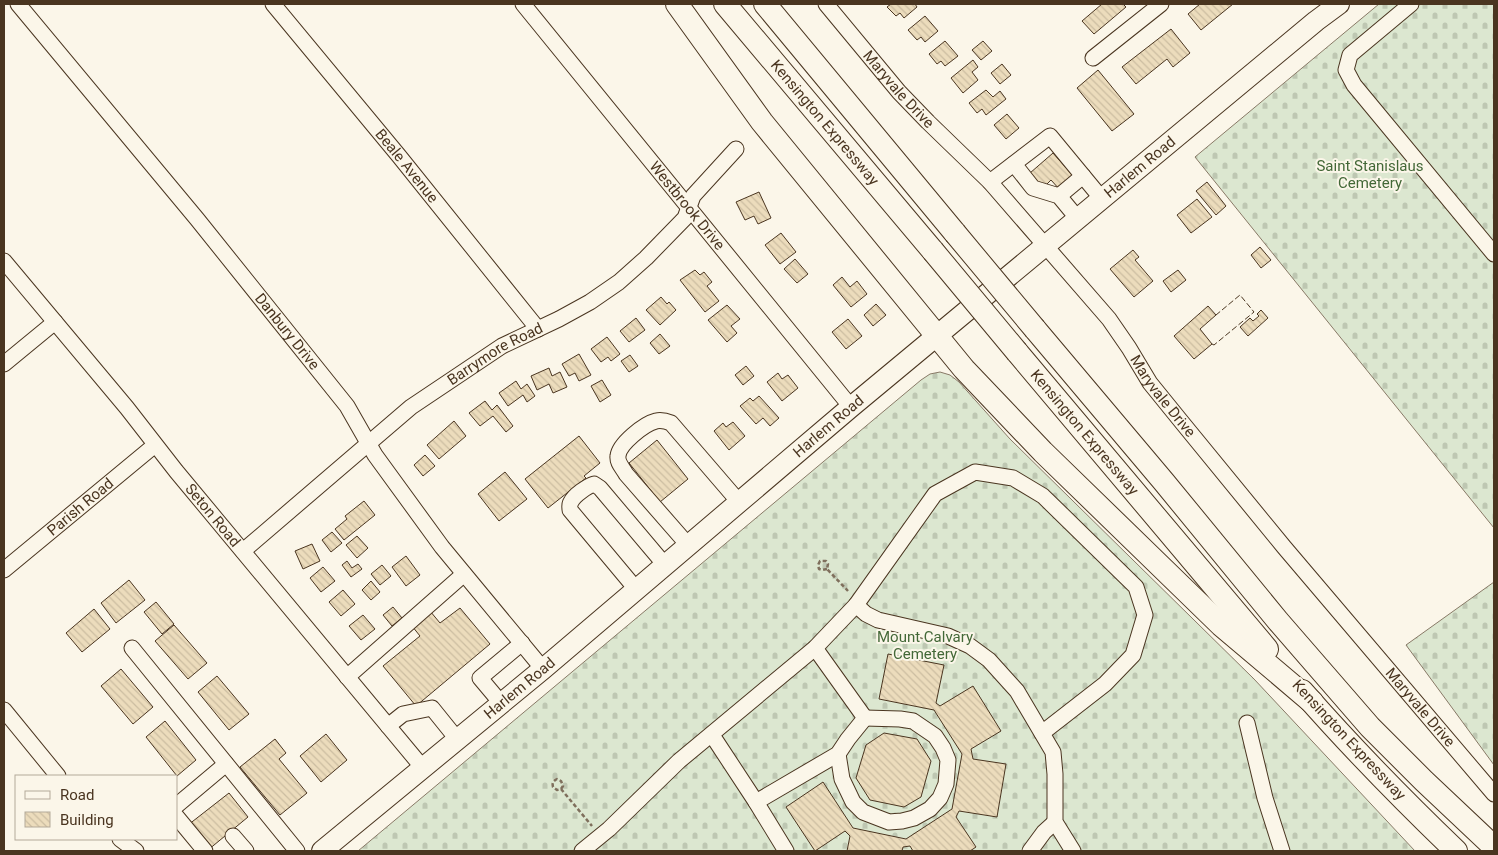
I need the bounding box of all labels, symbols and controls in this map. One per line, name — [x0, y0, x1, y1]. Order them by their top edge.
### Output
street label: Maryvale Drive — [859, 47, 938, 132]
street label: Kensington Expressway — [767, 56, 883, 189]
street label: Beale Avenue — [371, 125, 442, 207]
street label: Harlem Road — [1101, 133, 1179, 202]
park label: Saint Stanislaus Cemetery — [1316, 157, 1424, 192]
street label: Westbrook Drive — [646, 158, 729, 254]
street label: Danbury Drive — [251, 290, 323, 373]
street label: Barrymore Road — [444, 319, 546, 389]
street label: Maryvale Drive — [1126, 352, 1199, 441]
street label: Kensington Expressway — [1027, 366, 1142, 499]
street label: Harlem Road — [789, 391, 867, 461]
street label: Parish Road — [44, 474, 117, 539]
street label: Seton Road — [181, 480, 244, 550]
park label: Mount Calvary Cemetery — [877, 628, 973, 663]
street label: Harlem Road — [480, 654, 559, 723]
street label: Maryvale Drive — [1382, 664, 1459, 750]
street label: Kensington Expressway — [1289, 676, 1409, 804]
legend — [15, 775, 178, 840]
text: Road — [60, 786, 94, 804]
text: Building — [60, 811, 114, 829]

